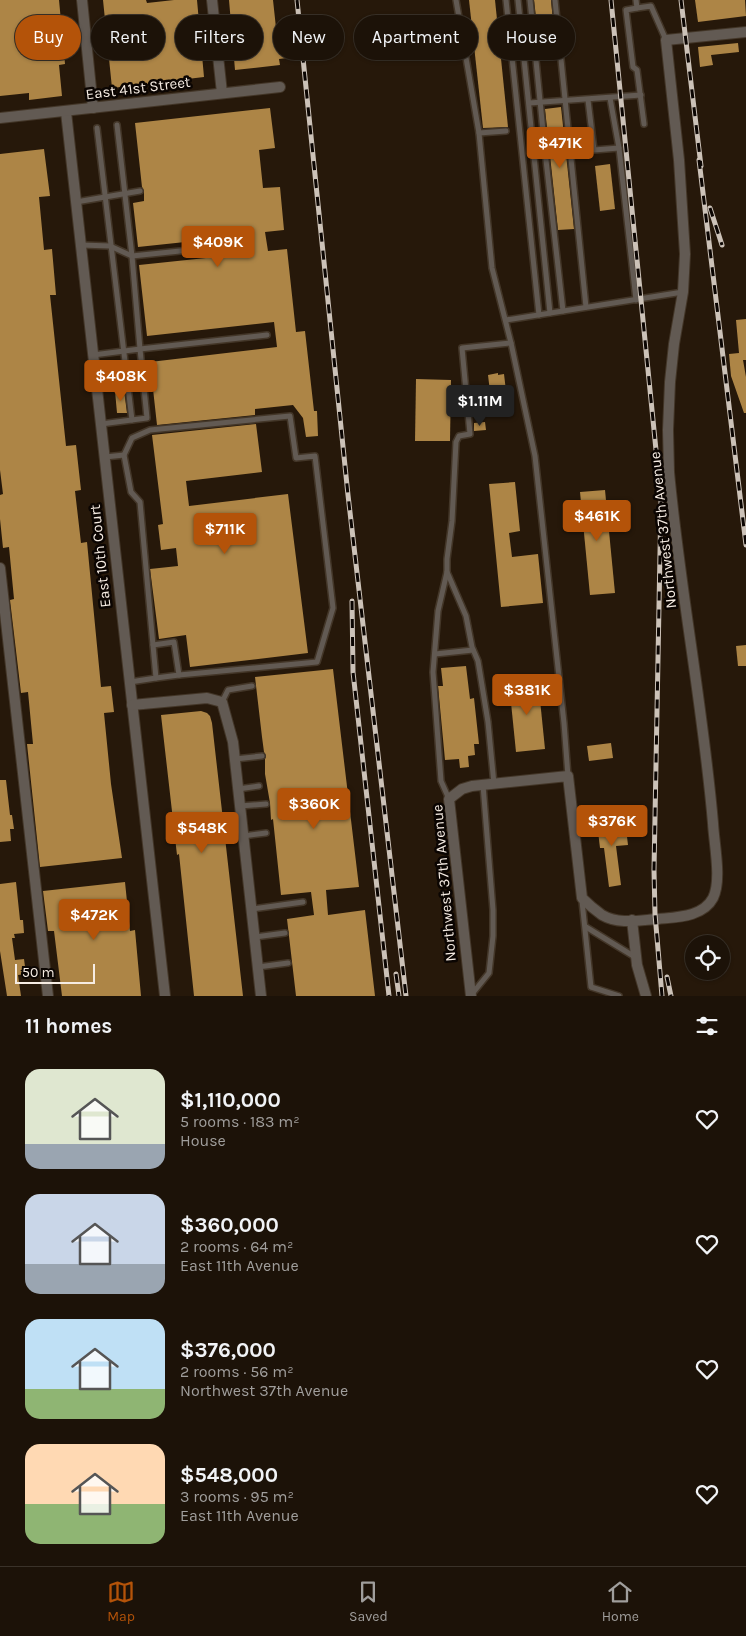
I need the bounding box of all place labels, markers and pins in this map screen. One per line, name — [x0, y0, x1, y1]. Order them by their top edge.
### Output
pin: $471K — [525, 126, 595, 169]
pin: $409K — [183, 226, 253, 268]
pin: $408K — [86, 360, 156, 402]
pin: $1.11M — [439, 384, 521, 427]
pin: $461K — [562, 500, 632, 542]
pin: $711K — [190, 512, 260, 555]
pin: $381K — [492, 674, 562, 716]
pin: $360K — [279, 788, 349, 830]
pin: $376K — [577, 804, 647, 847]
pin: $548K — [167, 812, 237, 854]
pin: $472K — [59, 898, 129, 941]

